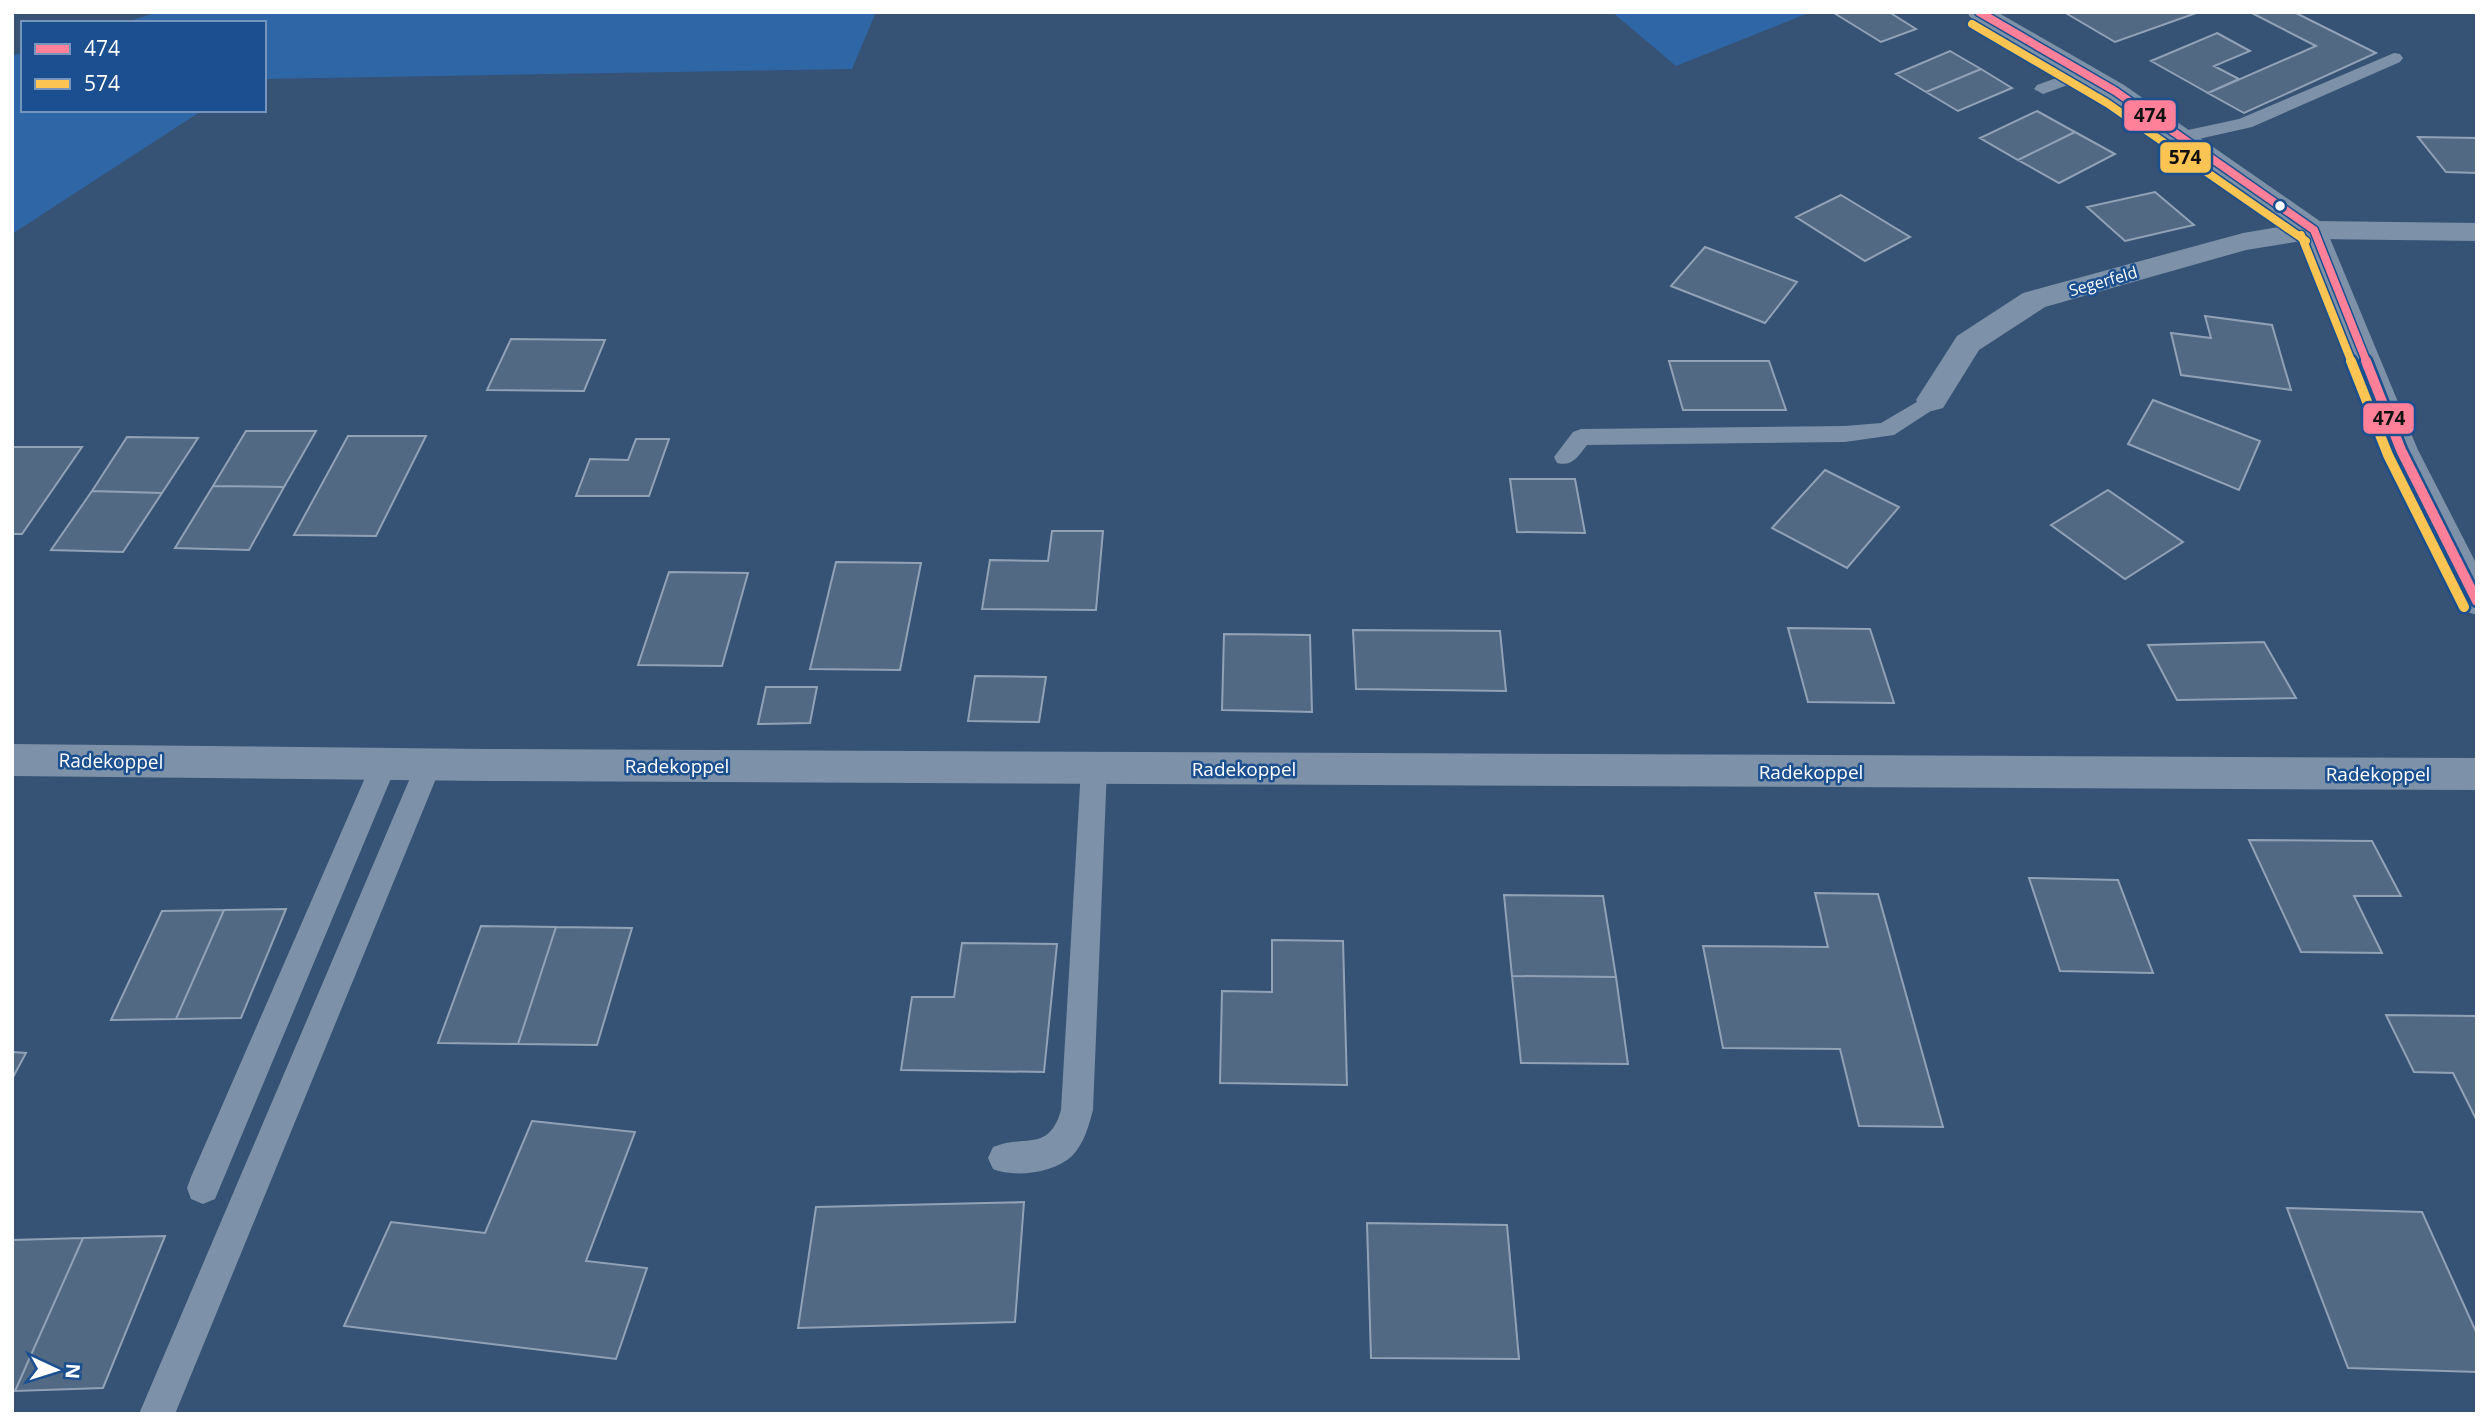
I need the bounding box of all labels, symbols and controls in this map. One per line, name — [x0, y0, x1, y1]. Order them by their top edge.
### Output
legend — [21, 21, 266, 112]
text: 474 — [84, 34, 120, 62]
text: 574 — [84, 69, 120, 97]
line badge: 474 — [2123, 99, 2177, 132]
text: 474 — [2134, 102, 2166, 128]
line badge: 574 — [2159, 141, 2212, 174]
text: 574 — [2169, 144, 2201, 170]
unlabelled marker — [2273, 199, 2287, 213]
street label: Segerfeld — [2066, 261, 2140, 301]
line badge: 474 — [2362, 402, 2415, 435]
text: 474 — [2373, 405, 2405, 431]
street label: Radekoppel — [58, 747, 164, 775]
street label: Radekoppel — [625, 753, 729, 779]
street label: Radekoppel — [1192, 756, 1296, 782]
street label: Radekoppel — [1759, 759, 1863, 785]
street label: Radekoppel — [2326, 761, 2430, 787]
north arrow — [21, 1335, 91, 1405]
text: N — [59, 1363, 86, 1380]

